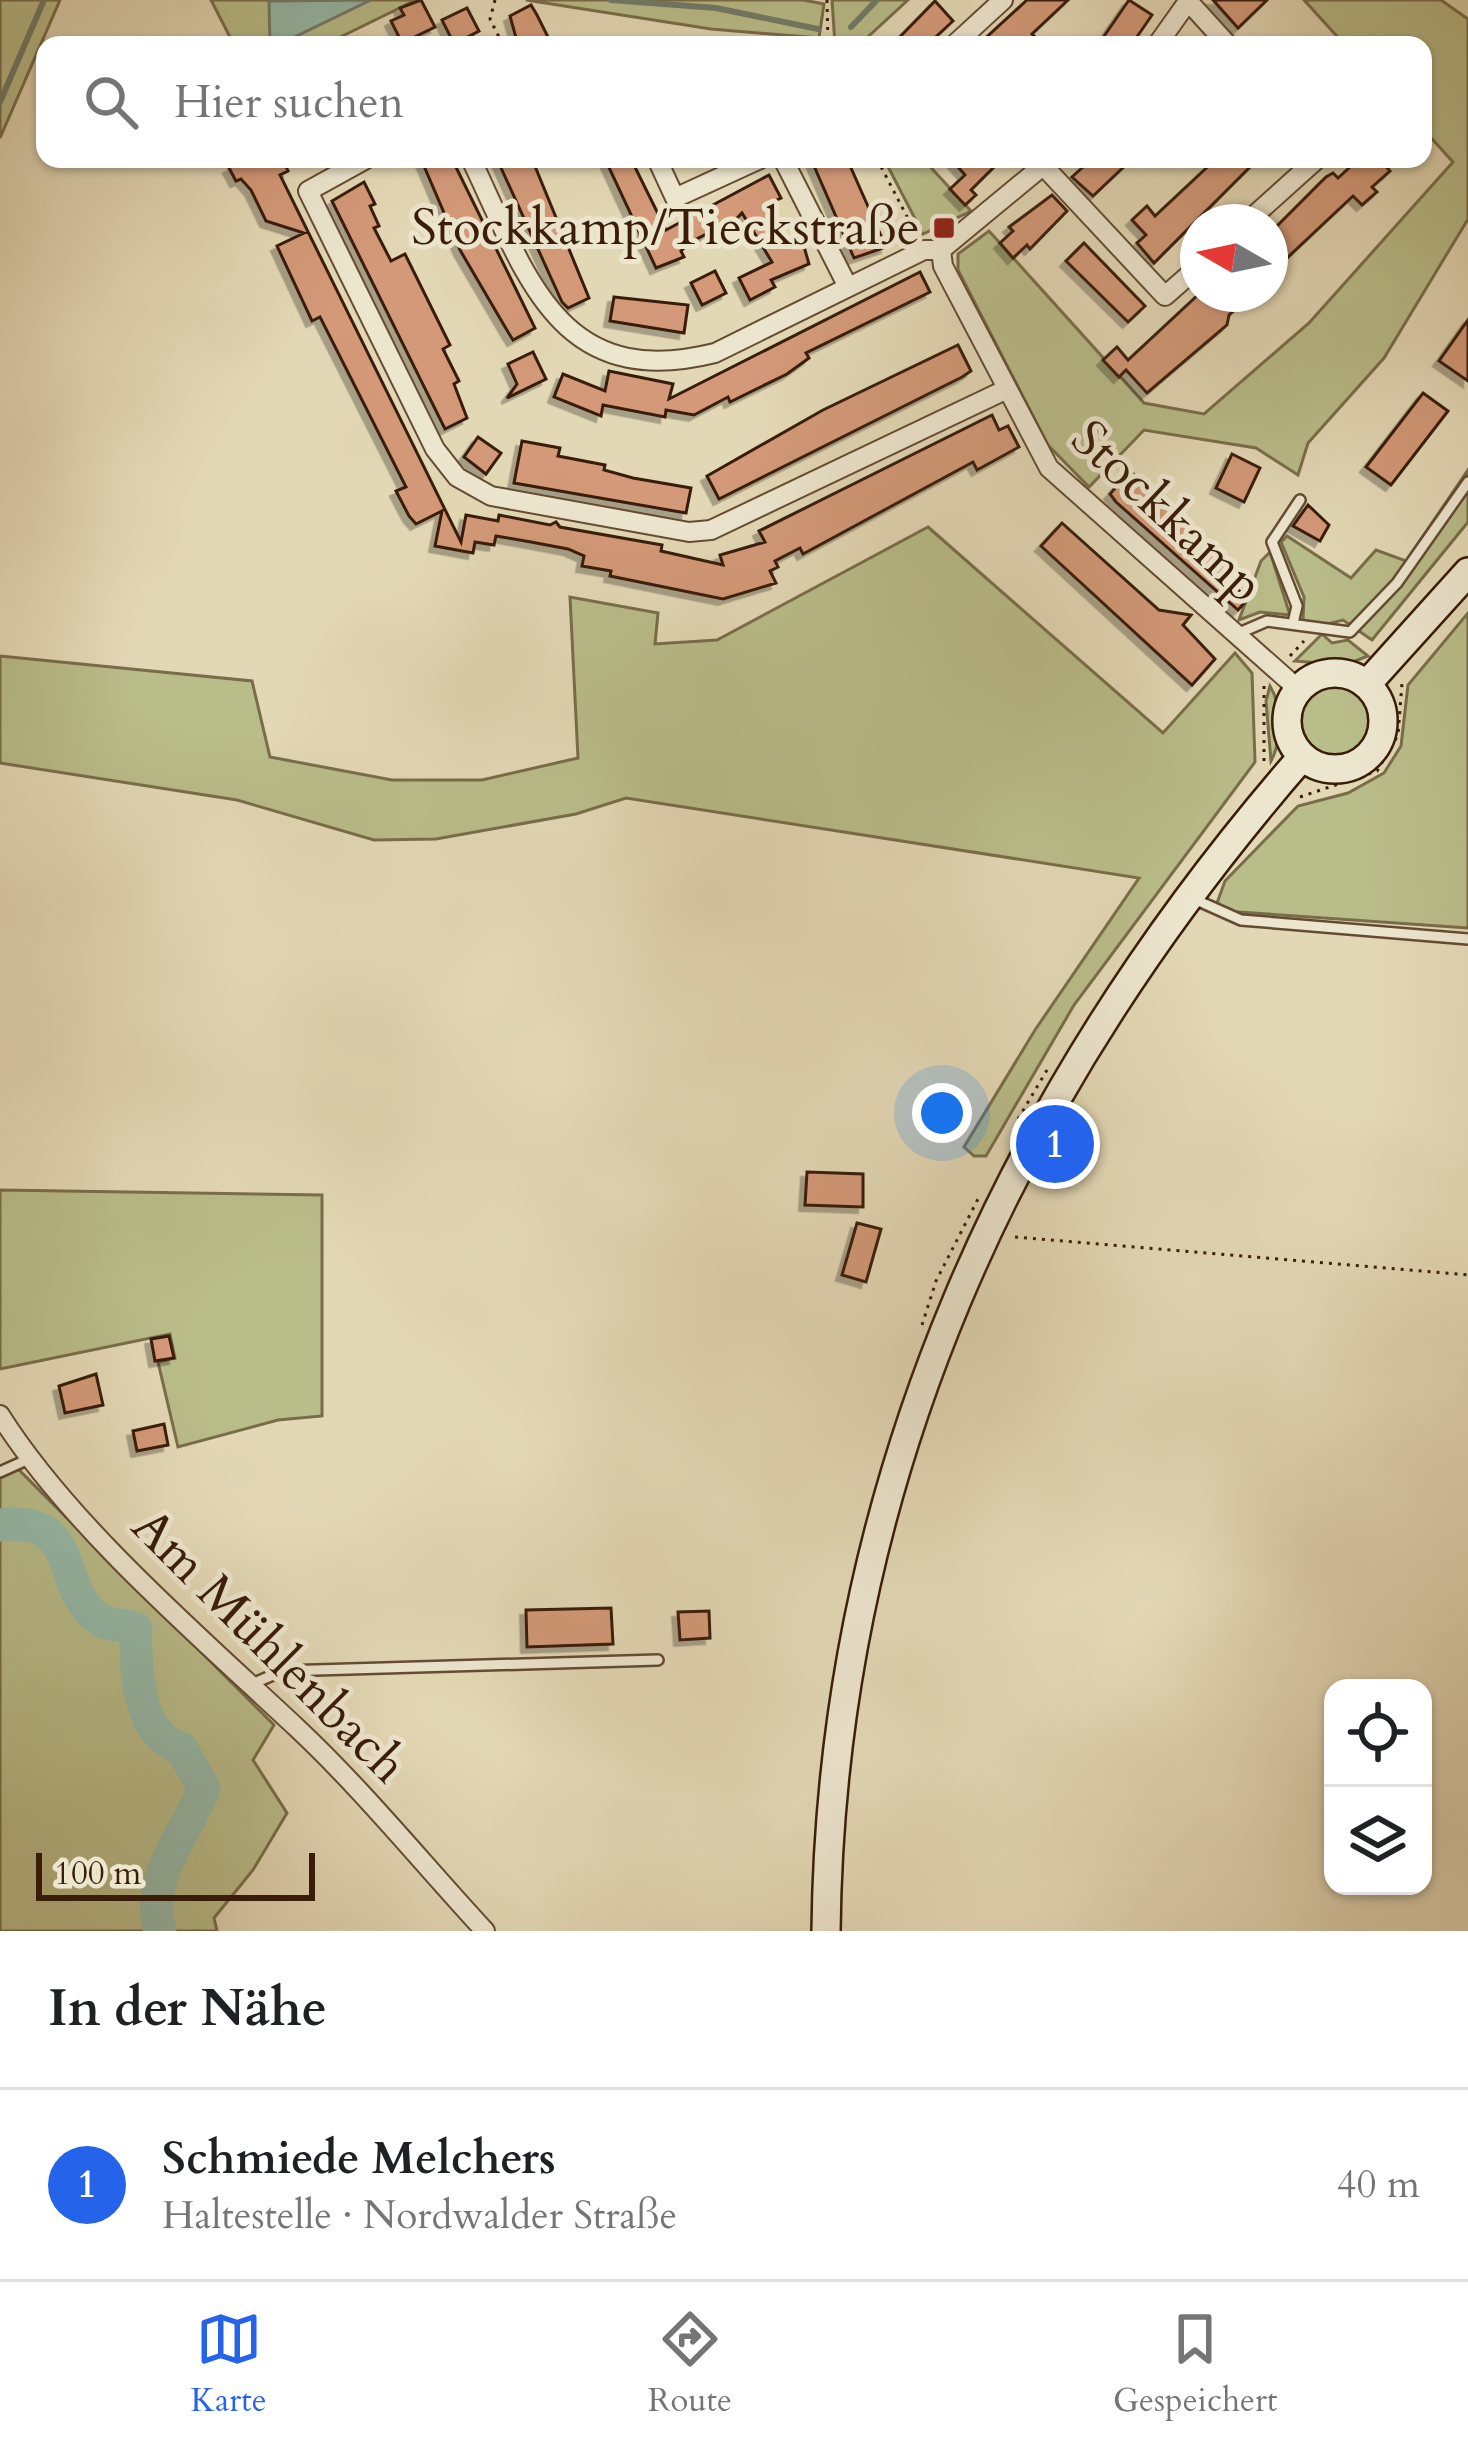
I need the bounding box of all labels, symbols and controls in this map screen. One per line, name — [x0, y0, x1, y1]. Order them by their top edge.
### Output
search box — [36, 36, 1432, 168]
icon: search — [78, 69, 144, 135]
text: Hier suchen — [174, 72, 404, 133]
place label: Stockkamp/Tieckstraße — [411, 193, 920, 263]
north arrow — [1180, 204, 1288, 312]
marker: Stockkamp/Tieckstraße — [931, 215, 957, 241]
street label: Stockkamp — [1056, 405, 1278, 619]
your location — [912, 1083, 972, 1143]
pin: 1 — [1016, 1099, 1094, 1189]
street label: Am Mühlenbach — [116, 1493, 422, 1799]
map controls — [1324, 1679, 1432, 1895]
button: locate — [1324, 1679, 1432, 1787]
button: layers — [1324, 1787, 1432, 1895]
scale bar — [36, 1847, 315, 1900]
text: 100 m — [54, 1851, 141, 1896]
text: In der Nähe — [48, 1974, 327, 2044]
text: Schmiede Melchers — [162, 2128, 556, 2189]
text: 1 — [77, 2158, 97, 2211]
text: 40 m — [1337, 2158, 1420, 2211]
text: Haltestelle · Nordwalder Straße — [162, 2189, 677, 2242]
tab: Karte — [190, 2306, 267, 2423]
tab: Route — [648, 2306, 732, 2423]
tab: Gespeichert — [1113, 2306, 1278, 2423]

